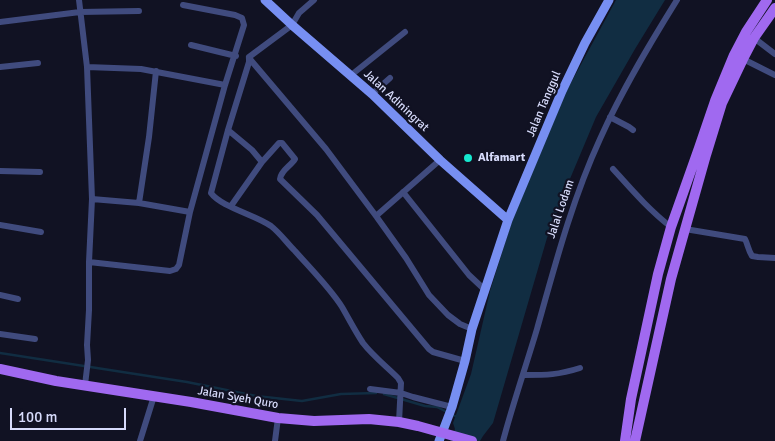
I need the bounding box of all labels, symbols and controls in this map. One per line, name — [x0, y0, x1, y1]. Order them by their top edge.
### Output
street label: Jalan Adiningrat — [360, 67, 432, 135]
street label: Jalan Tanggul — [524, 69, 564, 139]
place label: Alfamart — [478, 151, 525, 165]
marker: Alfamart — [462, 152, 474, 164]
street label: Jalal Lodam — [544, 178, 578, 240]
street label: Jalan Syeh Quro — [196, 384, 280, 412]
scale bar — [12, 398, 129, 430]
text: 100 m — [18, 408, 58, 426]

